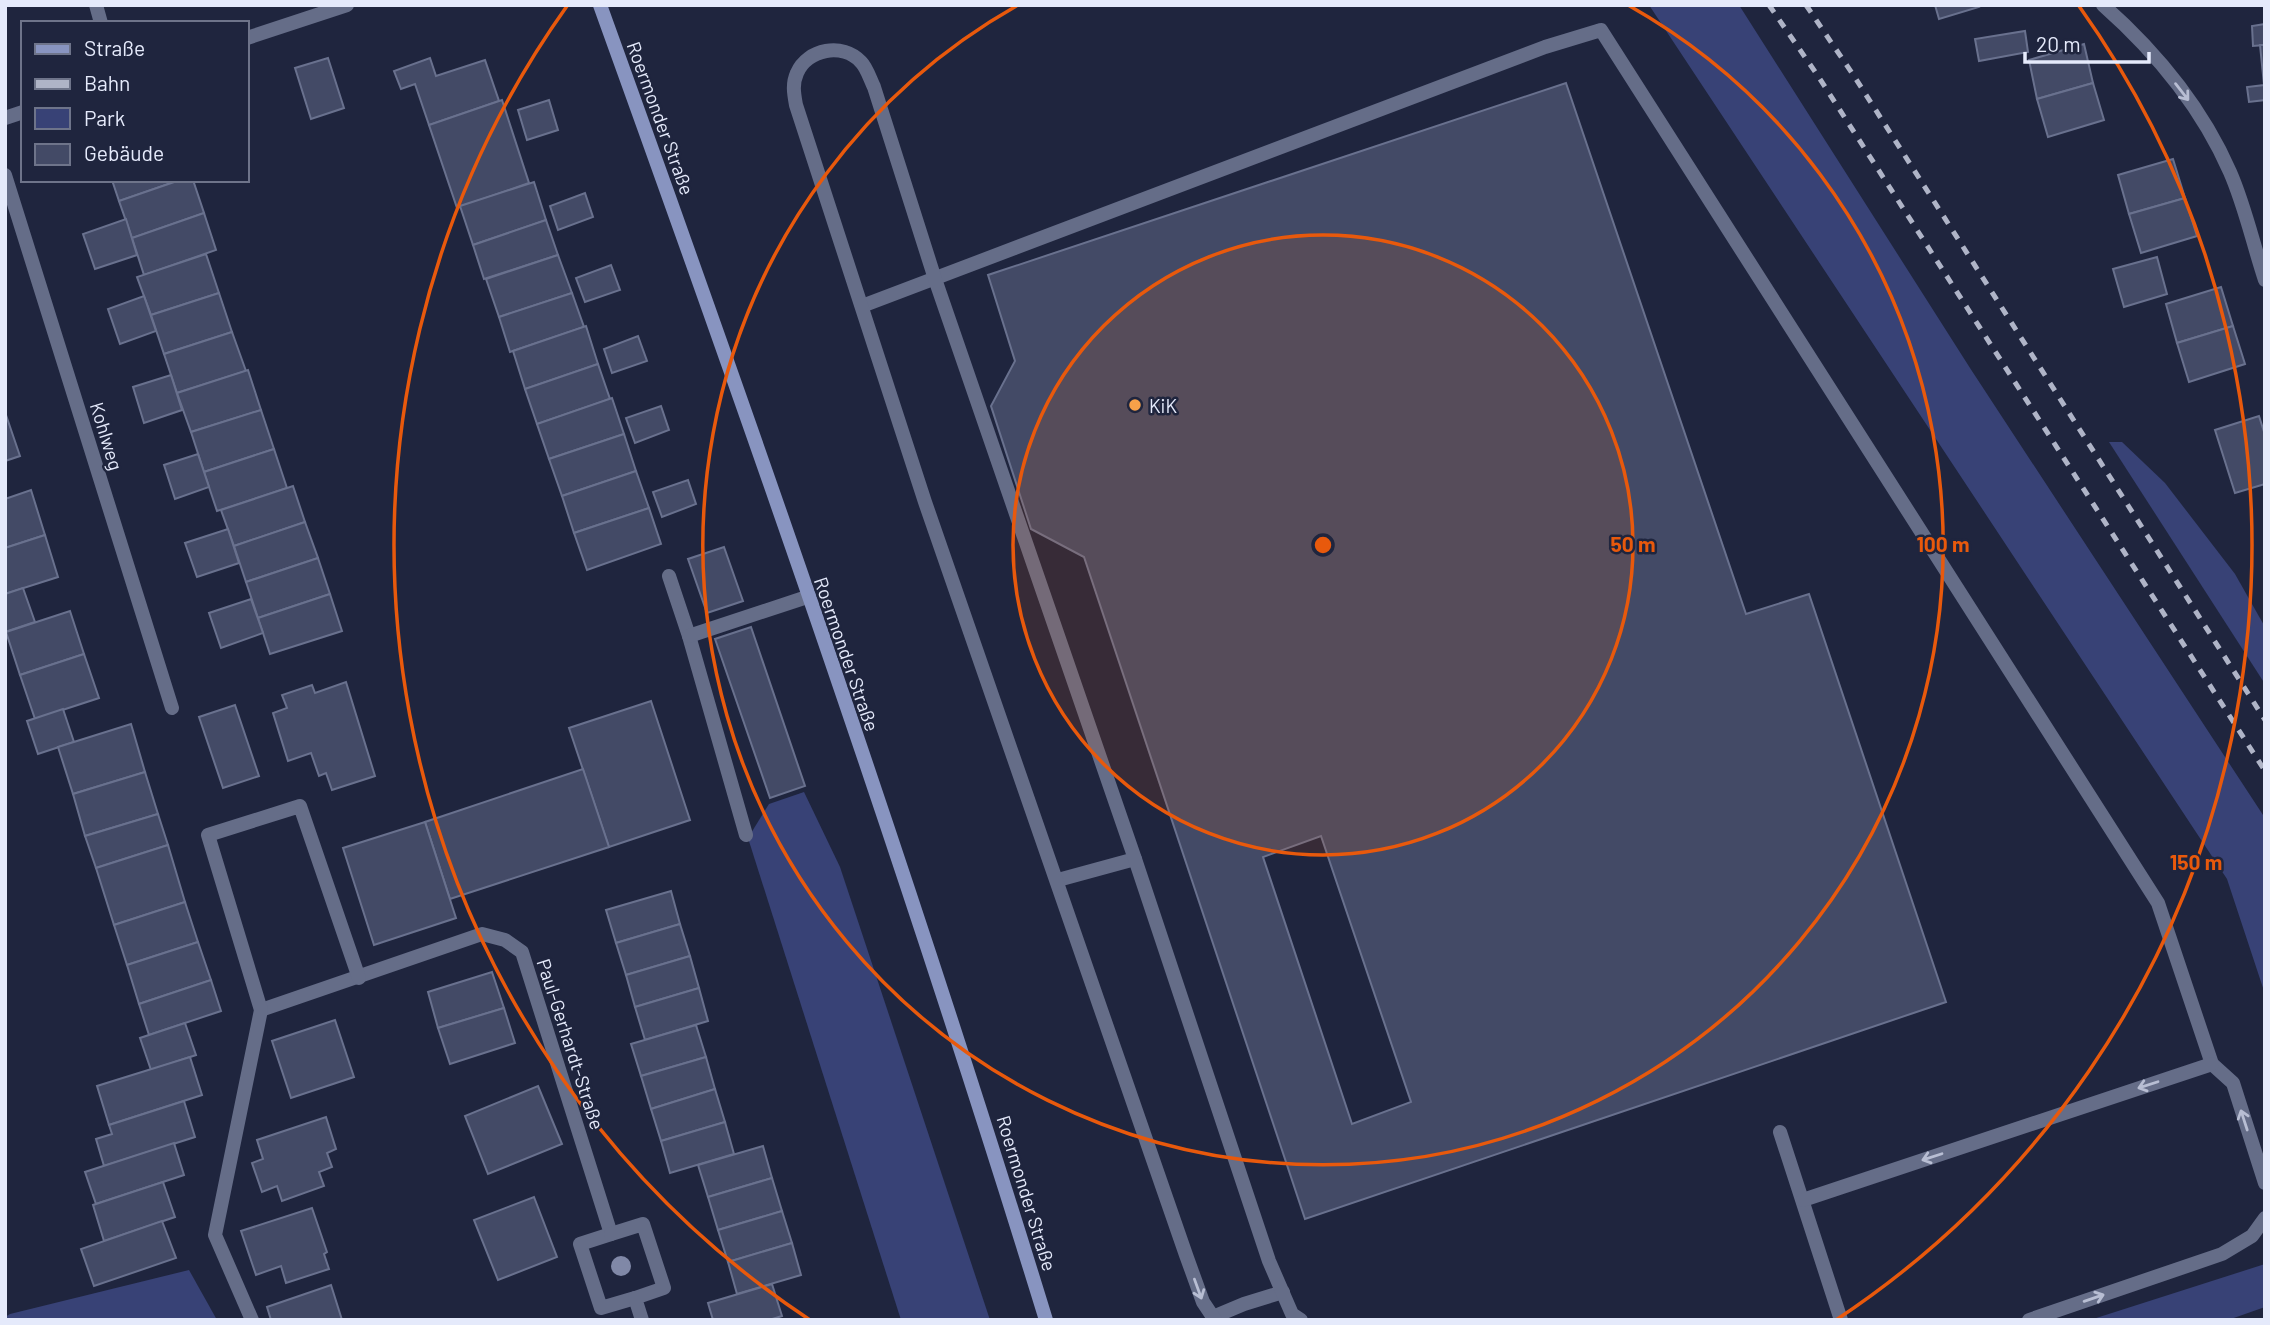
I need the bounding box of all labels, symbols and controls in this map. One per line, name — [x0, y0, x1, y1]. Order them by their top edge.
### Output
legend — [21, 21, 248, 182]
scale bar — [2025, 21, 2149, 65]
text: 20 m — [2036, 31, 2081, 56]
text: Straße — [84, 35, 145, 60]
street label: Roermonder Straße — [623, 38, 699, 198]
text: Bahn — [84, 70, 130, 95]
one-way arrow — [2174, 82, 2189, 101]
text: Park — [84, 105, 125, 130]
text: Gebäude — [84, 140, 164, 165]
place label: KiK — [1149, 394, 1177, 417]
marker: KiK — [1127, 397, 1143, 413]
street label: Kohlweg — [86, 399, 128, 473]
text: 50 m — [1610, 531, 1656, 556]
text: 100 m — [1916, 531, 1970, 556]
centre of rings — [1311, 533, 1335, 557]
street label: Roermonder Straße — [810, 574, 884, 734]
text: 150 m — [2170, 849, 2222, 874]
street label: Paul-Gerhardt-Straße — [533, 956, 609, 1132]
one-way arrow — [2137, 1080, 2159, 1092]
one-way arrow — [2237, 1109, 2250, 1131]
street label: Roermonder Straße — [992, 1112, 1062, 1274]
one-way arrow — [1921, 1152, 1943, 1164]
one-way arrow — [1193, 1277, 1205, 1299]
one-way arrow — [2082, 1291, 2104, 1303]

